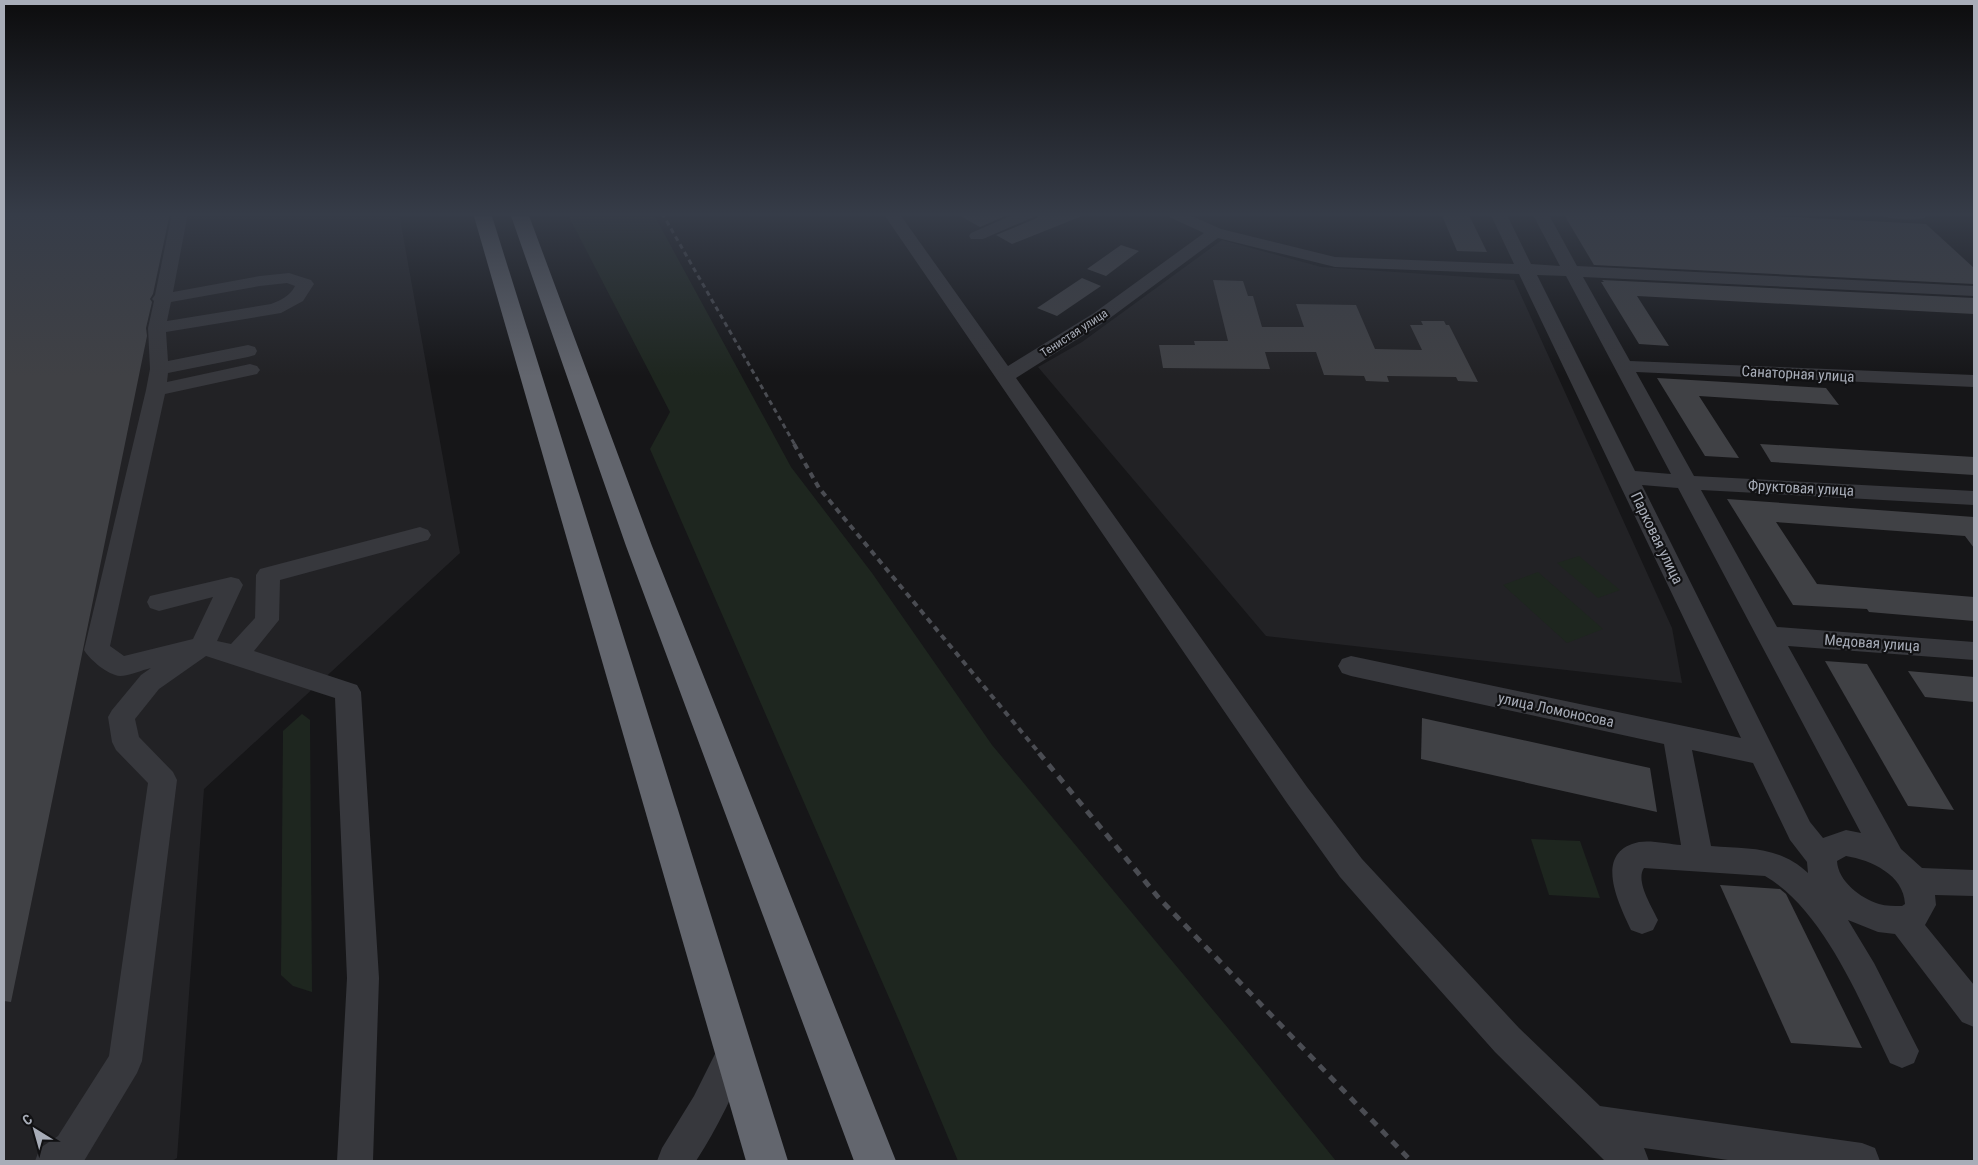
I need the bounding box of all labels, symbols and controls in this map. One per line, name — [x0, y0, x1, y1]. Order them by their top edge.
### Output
street label: Тенистая улица — [1038, 306, 1110, 360]
street label: Санаторная улица — [1741, 362, 1855, 386]
street label: Фруктовая улица — [1747, 476, 1855, 500]
street label: Парковая улица — [1627, 489, 1687, 587]
street label: Медовая улица — [1824, 631, 1920, 655]
street label: улица Ломоносова — [1496, 689, 1616, 731]
north arrow — [10, 1105, 60, 1155]
text: С — [19, 1111, 35, 1128]

